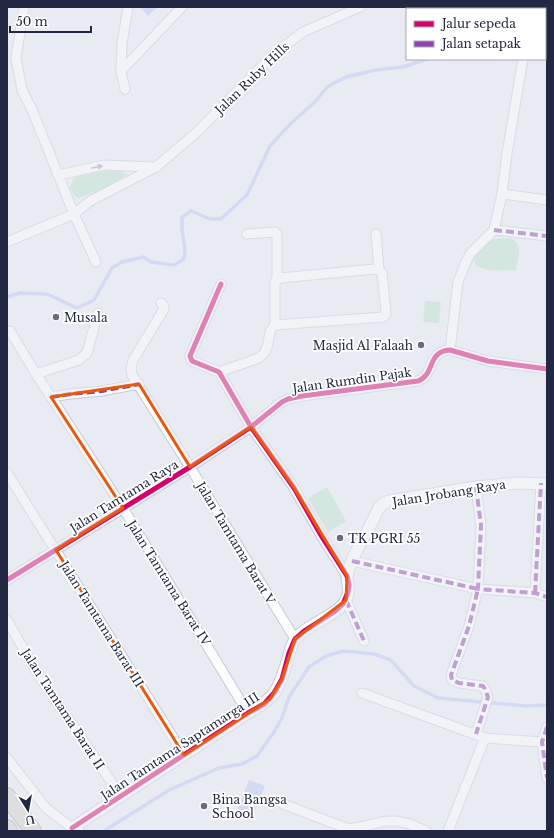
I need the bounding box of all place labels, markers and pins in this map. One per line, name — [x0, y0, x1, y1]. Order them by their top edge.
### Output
place label: Musala — [64, 310, 108, 325]
marker: Musala — [51, 312, 61, 322]
place label: Masjid Al Falaah — [313, 338, 413, 353]
marker: Masjid Al Falaah — [416, 340, 426, 350]
place label: TK PGRI 55 — [348, 531, 421, 546]
marker: TK PGRI 55 — [335, 533, 345, 543]
place label: Bina Bangsa School — [212, 792, 287, 821]
marker: Bina Bangsa School — [199, 801, 209, 811]

